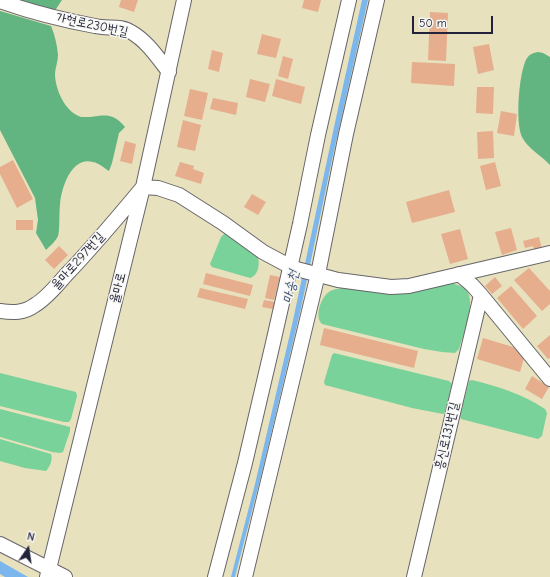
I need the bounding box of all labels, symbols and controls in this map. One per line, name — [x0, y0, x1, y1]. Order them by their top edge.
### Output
scale bar — [414, 8, 495, 34]
street label: 가현로230번길 — [54, 10, 130, 40]
text: 50 m — [419, 16, 447, 30]
street label: 율마로297번길 — [48, 229, 108, 293]
water label: 마송천 — [279, 269, 303, 305]
street label: 율마로 — [107, 271, 129, 305]
street label: 흥신로131번길 — [432, 401, 462, 471]
north arrow — [8, 529, 48, 569]
text: N — [26, 530, 36, 544]

